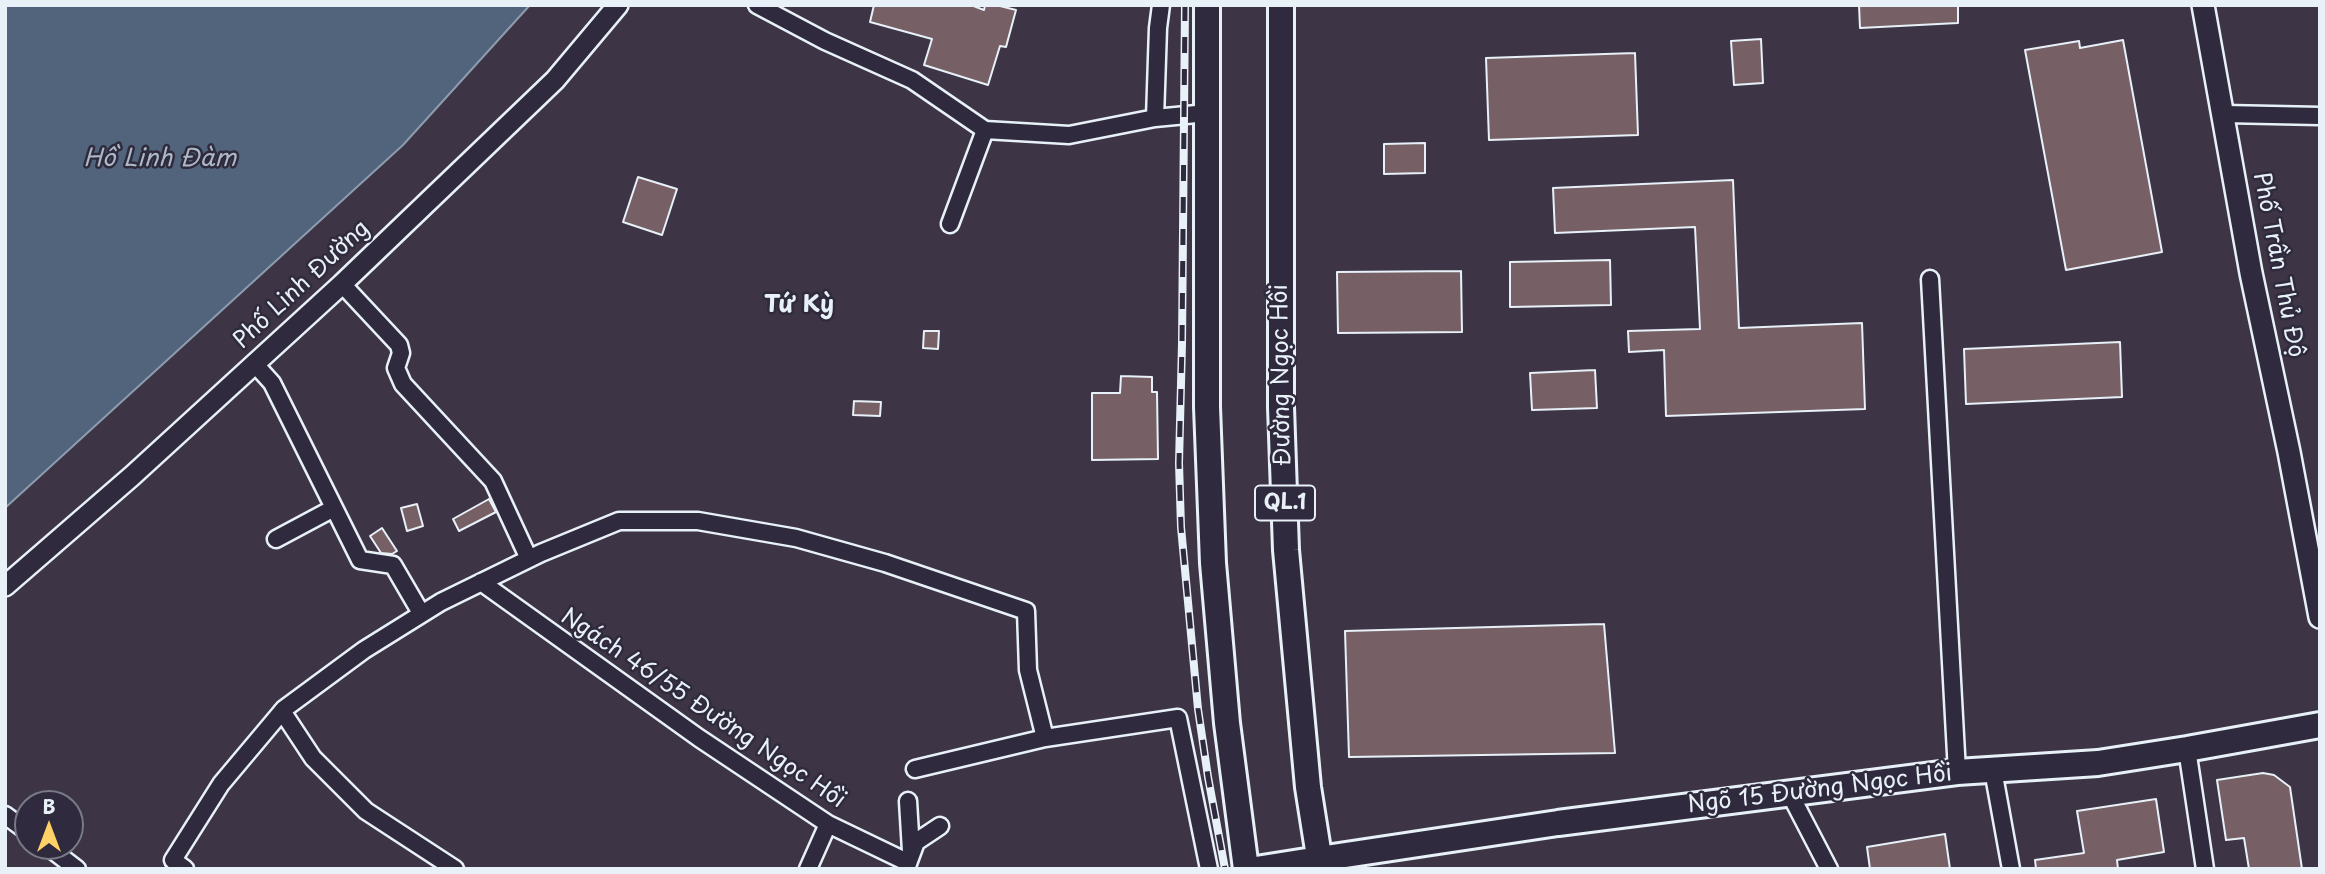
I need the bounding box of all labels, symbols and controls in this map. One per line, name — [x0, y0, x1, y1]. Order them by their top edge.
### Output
water label: Hồ Linh Đàm — [84, 145, 236, 173]
street label: Phố Trần Thủ Độ — [2247, 170, 2309, 360]
street label: Phố Linh Đường — [228, 215, 376, 355]
street label: Đường Ngọc Hồi — [1267, 284, 1297, 466]
district label: Tứ Kỳ — [764, 291, 834, 319]
road number: QL.1 — [1255, 486, 1315, 520]
street label: Ngách 46/55 Đường Ngọc Hồi — [555, 603, 851, 815]
street label: Ngõ 15 Đường Ngọc Hồi — [1686, 760, 1954, 820]
north arrow — [14, 790, 84, 860]
text: B — [42, 792, 56, 820]

